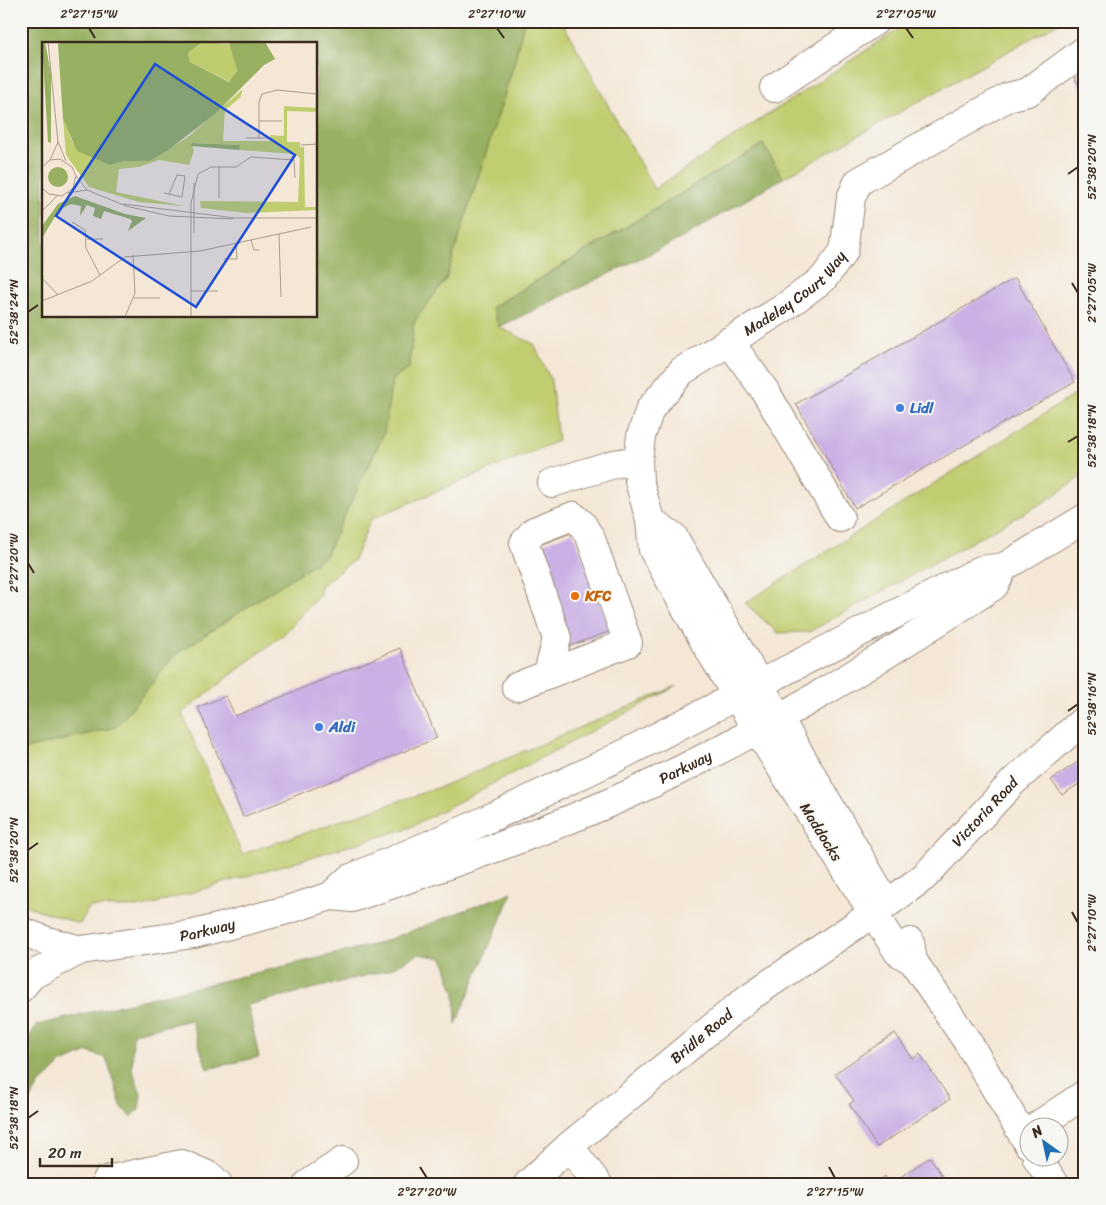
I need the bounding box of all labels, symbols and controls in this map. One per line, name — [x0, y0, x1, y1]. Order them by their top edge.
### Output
text: 2°27'15"W — [60, 3, 118, 25]
text: 2°27'10"W — [468, 3, 526, 25]
text: 2°27'05"W — [876, 3, 936, 25]
inset map — [42, 42, 318, 318]
text: 52°38'20"N — [1081, 134, 1103, 200]
street label: Madeley Court Way — [738, 245, 853, 343]
text: 2°27'05"W — [1081, 263, 1103, 323]
text: 52°38'24"N — [3, 279, 25, 345]
place label: Lidl — [910, 395, 934, 421]
marker: Lidl — [894, 402, 906, 414]
text: 52°38'18"N — [1081, 404, 1103, 468]
text: 2°27'20"W — [3, 533, 25, 593]
place label: KFC — [584, 583, 611, 609]
marker: KFC — [569, 590, 581, 602]
text: 52°38'16"N — [1081, 672, 1103, 735]
place label: Aldi — [328, 714, 356, 740]
marker: Aldi — [313, 721, 325, 733]
street label: Parkway — [655, 743, 717, 791]
street label: Victoria Road — [945, 770, 1026, 853]
street label: Maddocks — [793, 797, 849, 867]
text: 52°38'20"N — [3, 817, 25, 883]
text: 2°27'10"W — [1081, 894, 1103, 952]
street label: Parkway — [178, 911, 238, 949]
street label: Bridle Road — [664, 1002, 740, 1070]
text: 52°38'18"N — [3, 1086, 25, 1150]
north arrow — [1018, 1118, 1068, 1168]
text: N — [1025, 1118, 1048, 1145]
scale bar — [40, 1135, 112, 1167]
text: 20 m — [48, 1140, 82, 1166]
text: 2°27'20"W — [397, 1181, 457, 1203]
text: 2°27'15"W — [806, 1181, 864, 1203]

